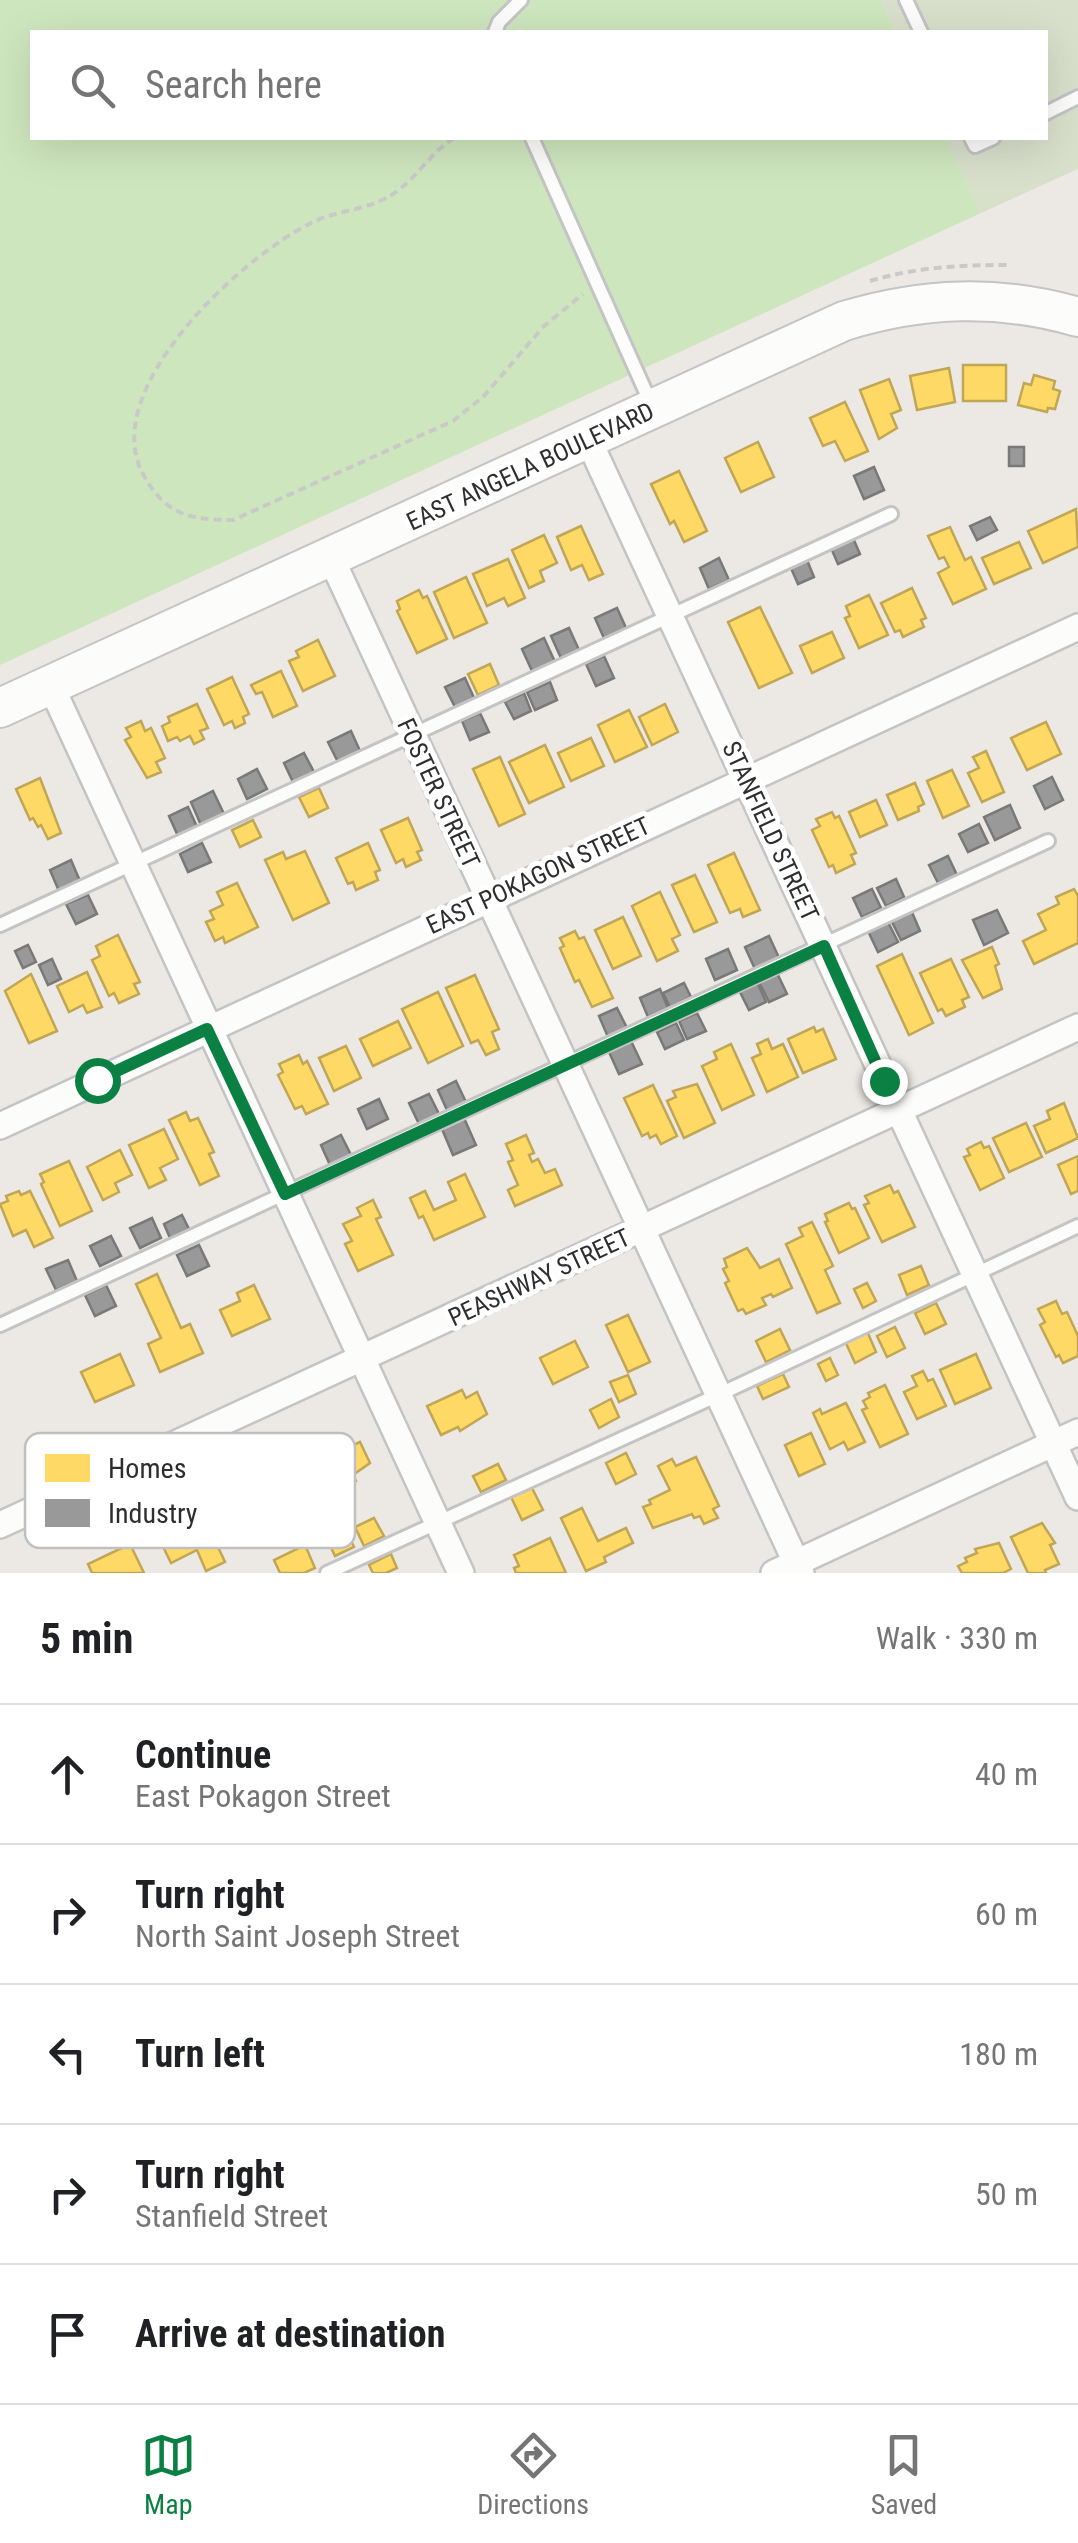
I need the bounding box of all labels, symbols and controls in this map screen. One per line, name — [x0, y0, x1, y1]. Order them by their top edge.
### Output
search box — [30, 30, 1048, 140]
icon: search — [65, 58, 120, 113]
text: Search here — [145, 63, 322, 107]
street label: EAST ANGELA BOULEVARD — [402, 396, 658, 537]
street label: FOSTER STREET — [391, 714, 486, 873]
street label: STANFIELD STREET — [716, 737, 825, 926]
street label: EAST POKAGON STREET — [422, 811, 655, 940]
route start — [75, 1058, 121, 1104]
route end — [862, 1059, 908, 1105]
street label: PEASHWAY STREET — [444, 1223, 635, 1332]
legend — [25, 1433, 355, 1548]
text: Homes — [108, 1452, 186, 1485]
text: Industry — [108, 1497, 198, 1530]
text: 5 min — [40, 1614, 133, 1663]
text: Walk · 330 m — [876, 1619, 1038, 1657]
text: Continue — [135, 1733, 271, 1777]
icon: ahead — [40, 1747, 95, 1802]
text: 40 m — [975, 1755, 1038, 1793]
text: East Pokagon Street — [135, 1777, 391, 1815]
text: Turn right — [135, 1873, 285, 1917]
icon: right — [40, 1887, 95, 1942]
text: 60 m — [975, 1895, 1038, 1933]
text: North Saint Joseph Street — [135, 1917, 460, 1955]
icon: left — [40, 2027, 95, 2082]
text: Turn left — [135, 2032, 265, 2076]
text: 180 m — [959, 2035, 1038, 2073]
text: Turn right — [135, 2153, 285, 2197]
icon: right — [40, 2167, 95, 2222]
text: 50 m — [975, 2175, 1038, 2213]
text: Stanfield Street — [135, 2197, 328, 2235]
icon: arrive — [40, 2307, 95, 2362]
text: Arrive at destination — [135, 2312, 445, 2356]
tab: Map — [141, 2428, 196, 2521]
tab: Directions — [477, 2428, 589, 2521]
tab: Saved — [871, 2428, 937, 2521]

